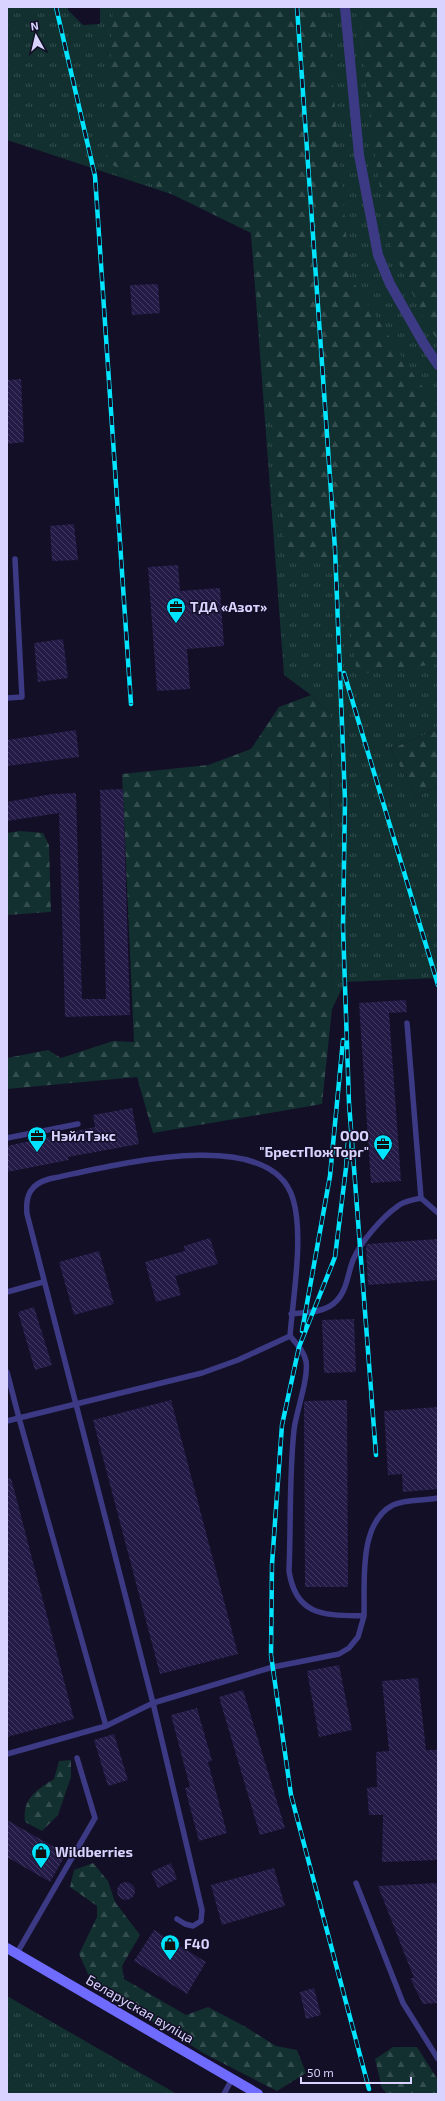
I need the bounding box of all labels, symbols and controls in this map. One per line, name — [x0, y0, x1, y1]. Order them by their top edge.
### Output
north arrow — [16, 16, 56, 56]
text: N — [30, 19, 39, 33]
office icon: ТДА «Азот» — [165, 596, 187, 624]
place label: ТДА «Азот» — [190, 598, 267, 615]
office icon: НэйлТэкс — [26, 1125, 48, 1153]
place label: НэйлТэкс — [51, 1127, 116, 1144]
place label: ООО "БрестПожТорг" — [259, 1127, 369, 1160]
office icon: ООО "БрестПожТорг" — [372, 1133, 394, 1161]
shop icon: Wildberries — [30, 1841, 52, 1869]
place label: Wildberries — [55, 1843, 133, 1860]
shop icon: F40 — [159, 1933, 181, 1961]
place label: F40 — [184, 1935, 210, 1952]
street label: Беларуская вуліца — [83, 1971, 197, 2046]
scale bar — [301, 2059, 411, 2085]
text: 50 m — [307, 2065, 334, 2079]

